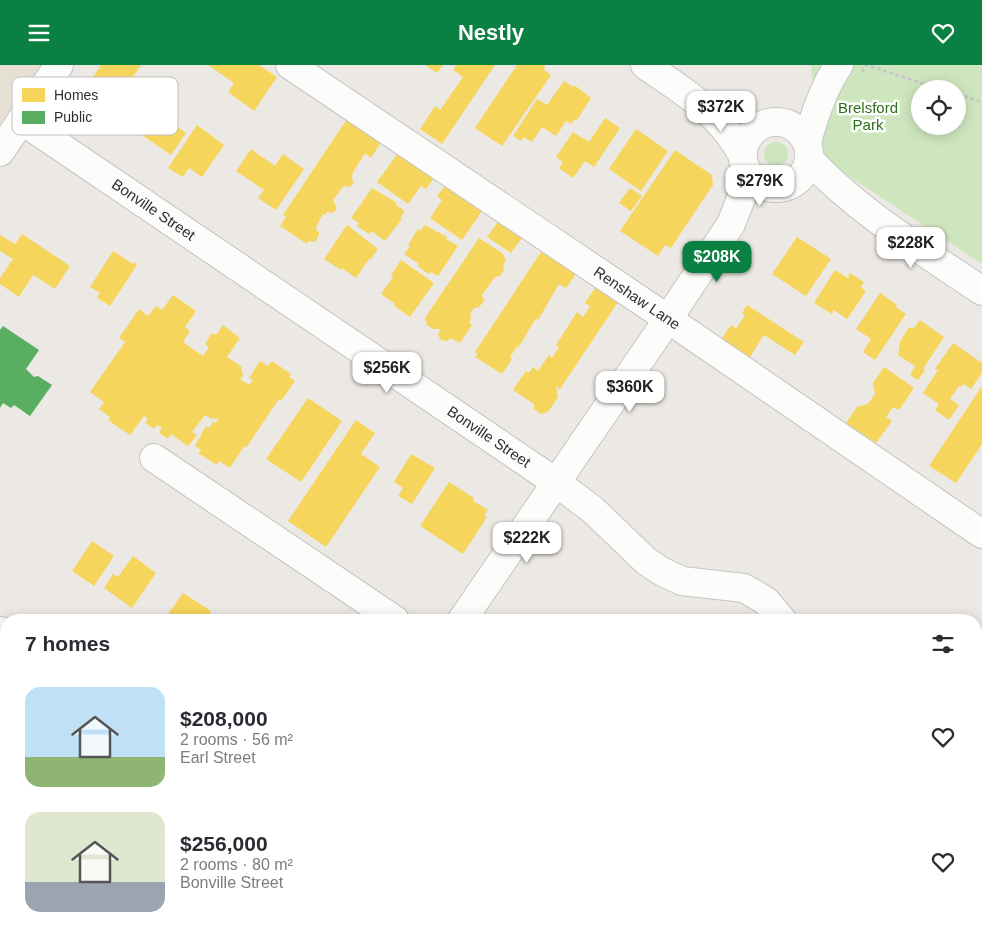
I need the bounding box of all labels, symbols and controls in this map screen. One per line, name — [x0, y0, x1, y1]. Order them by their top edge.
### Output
icon: menu — [25, 19, 53, 47]
icon: heart — [929, 19, 957, 47]
text: Nestly — [458, 20, 524, 45]
legend — [12, 77, 178, 135]
map controls — [911, 80, 966, 135]
button: locate — [911, 80, 966, 135]
text: Homes — [54, 87, 98, 103]
pin: $372K — [686, 91, 756, 133]
text: $372K — [697, 98, 745, 115]
park label: Brelsford Park — [838, 99, 898, 133]
text: Public — [54, 109, 92, 125]
pin: $279K — [725, 165, 795, 207]
text: $279K — [736, 172, 784, 189]
street label: Bonville Street — [109, 175, 199, 244]
pin: $228K — [876, 227, 946, 269]
text: $228K — [887, 234, 935, 251]
pin: $208K — [682, 241, 752, 283]
text: $208K — [693, 248, 741, 265]
street label: Renshaw Lane — [591, 263, 684, 333]
pin: $256K — [352, 351, 422, 394]
text: $256K — [363, 359, 411, 376]
pin: $360K — [595, 371, 665, 413]
text: $360K — [606, 378, 654, 395]
street label: Bonville Street — [444, 402, 535, 471]
pin: $222K — [492, 521, 562, 564]
text: $222K — [503, 529, 551, 546]
icon: filters — [929, 630, 957, 658]
text: 7 homes — [25, 632, 110, 655]
icon: home — [65, 707, 125, 767]
text: $208,000 — [180, 707, 268, 730]
icon: heart — [929, 723, 957, 751]
text: 2 rooms · 56 m² — [180, 731, 293, 748]
text: Earl Street — [180, 749, 256, 766]
icon: home — [65, 832, 125, 892]
text: $256,000 — [180, 832, 268, 855]
icon: heart — [929, 848, 957, 876]
text: 2 rooms · 80 m² — [180, 856, 293, 873]
text: Bonville Street — [180, 874, 283, 891]

